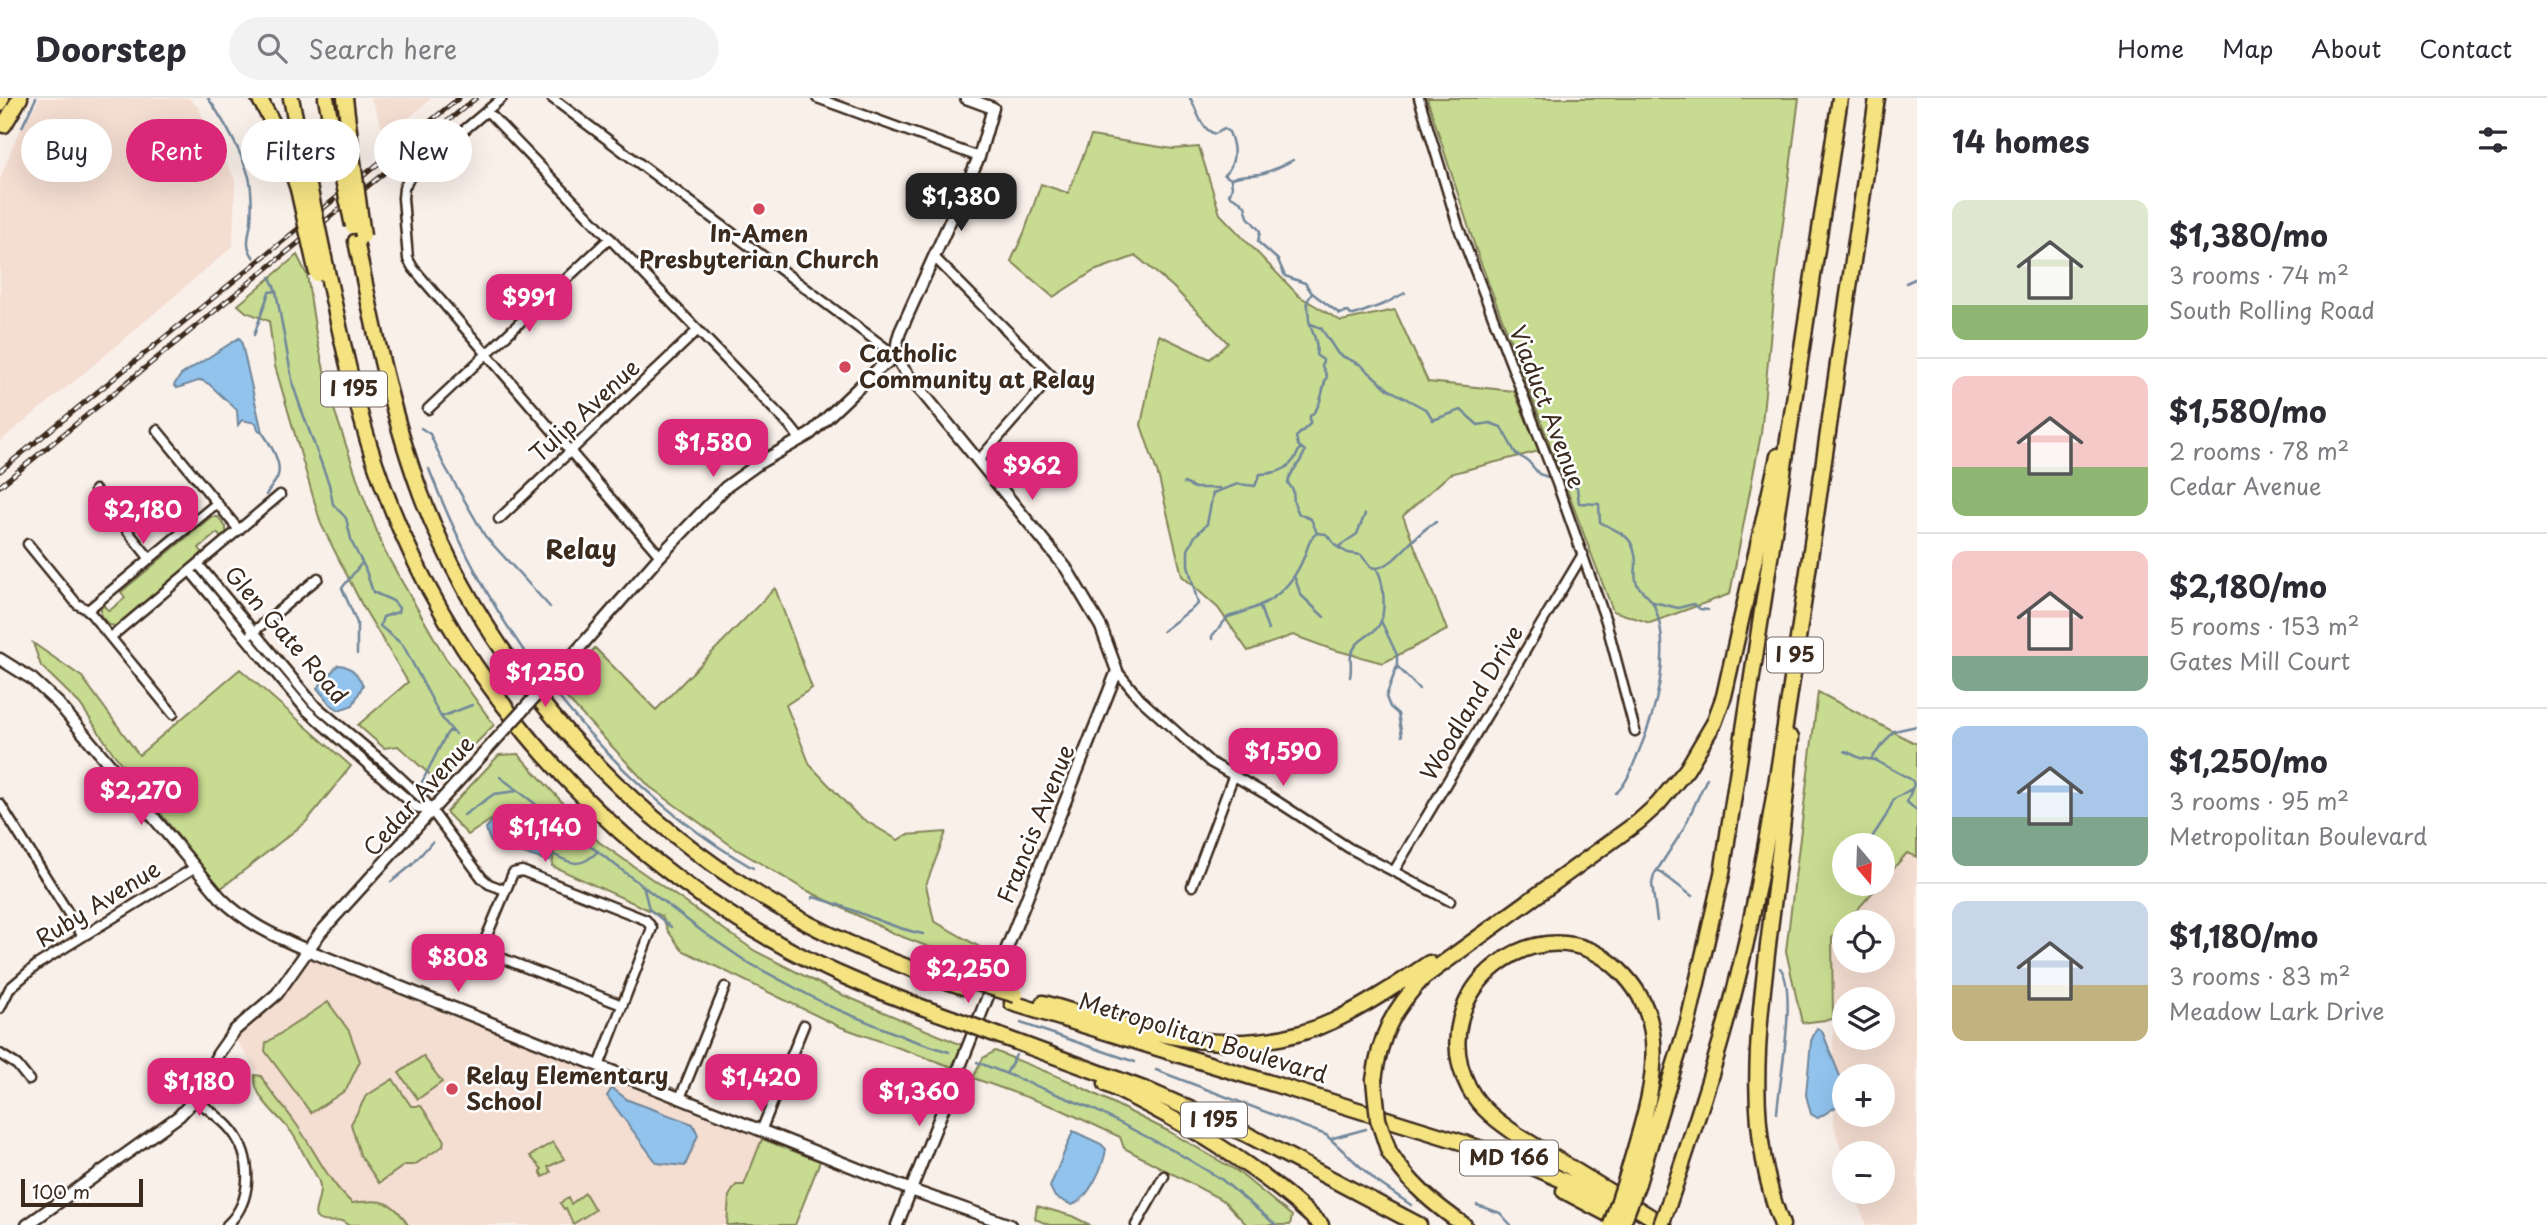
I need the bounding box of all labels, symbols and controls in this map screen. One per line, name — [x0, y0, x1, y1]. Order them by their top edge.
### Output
search box — [229, 17, 719, 80]
text: Doorstep — [35, 23, 187, 73]
icon: search — [253, 29, 291, 67]
text: Search here — [309, 29, 457, 68]
text: Home — [2117, 30, 2184, 66]
text: Map — [2222, 30, 2273, 66]
text: About — [2311, 30, 2381, 66]
text: Contact — [2419, 30, 2512, 66]
text: 14 homes — [1952, 118, 2090, 163]
chip: Buy — [21, 119, 112, 182]
chip: Rent — [126, 119, 227, 182]
chip: Filters — [241, 119, 360, 182]
chip: New — [374, 119, 472, 182]
icon: filters — [2474, 121, 2512, 159]
pin: $1,380 — [904, 174, 1018, 233]
text: $1,380 — [922, 178, 1000, 213]
marker: In-Amen Presbyterian Church — [751, 201, 767, 217]
text: $1,380/mo — [2169, 212, 2328, 257]
place label: In-Amen Presbyterian Church — [639, 215, 879, 276]
icon: home — [2008, 228, 2092, 312]
text: 3 rooms · 74 m² — [2169, 257, 2349, 292]
pin: $991 — [488, 274, 570, 334]
text: $991 — [502, 279, 556, 314]
text: South Rolling Road — [2169, 292, 2375, 327]
street label: Viaduct Avenue — [1501, 320, 1596, 493]
place label: Catholic Community at Relay — [859, 335, 1095, 396]
street label: Tulip Avenue — [521, 350, 647, 470]
marker: Catholic Community at Relay — [837, 359, 853, 375]
road number: I 195 — [321, 372, 387, 406]
text: $1,580/mo — [2169, 388, 2327, 433]
icon: home — [2008, 404, 2092, 488]
pin: $1,580 — [656, 420, 770, 479]
text: $1,580 — [674, 424, 752, 459]
text: 2 rooms · 78 m² — [2169, 433, 2349, 468]
pin: $962 — [991, 442, 1073, 502]
text: $962 — [1003, 447, 1061, 482]
text: Cedar Avenue — [2169, 468, 2322, 503]
pin: $2,180 — [86, 486, 200, 546]
text: $2,180 — [104, 491, 182, 526]
district label: Relay — [545, 529, 617, 568]
street label: Glen Gate Road — [217, 557, 357, 711]
text: $2,180/mo — [2169, 563, 2327, 608]
icon: home — [2008, 579, 2092, 663]
text: 5 rooms · 153 m² — [2169, 608, 2360, 643]
street label: Woodland Drive — [1410, 618, 1531, 787]
road number: I 95 — [1767, 638, 1823, 672]
text: Gates Mill Court — [2169, 643, 2350, 678]
pin: $1,250 — [488, 650, 602, 709]
text: $1,250 — [506, 654, 584, 689]
street label: Cedar Avenue — [354, 727, 482, 863]
pin: $1,590 — [1226, 728, 1340, 788]
text: $1,590 — [1245, 733, 1321, 768]
text: $1,250/mo — [2169, 738, 2328, 783]
street label: Francis Avenue — [987, 739, 1082, 908]
icon: home — [2008, 754, 2092, 838]
pin: $2,270 — [84, 768, 198, 827]
text: $2,270 — [100, 772, 182, 807]
text: 3 rooms · 95 m² — [2169, 783, 2349, 818]
pin: $1,140 — [488, 804, 602, 864]
text: $1,140 — [509, 809, 581, 844]
text: Metropolitan Boulevard — [2169, 818, 2427, 853]
north arrow — [1832, 833, 1895, 896]
map controls — [1832, 833, 1895, 1204]
street label: Ruby Avenue — [28, 850, 167, 955]
button: locate — [1832, 910, 1895, 973]
text: $1,180/mo — [2169, 913, 2318, 958]
icon: home — [2008, 929, 2092, 1013]
pin: $808 — [417, 934, 499, 994]
text: $808 — [428, 939, 488, 974]
pin: $2,250 — [911, 946, 1025, 1005]
text: $2,250 — [926, 950, 1010, 985]
text: 3 rooms · 83 m² — [2169, 958, 2351, 993]
street label: Metropolitan Boulevard — [1075, 982, 1332, 1091]
button: layers — [1832, 987, 1895, 1050]
text: Meadow Lark Drive — [2169, 993, 2385, 1028]
pin: $1,420 — [704, 1054, 818, 1114]
place label: Relay Elementary School — [466, 1057, 668, 1118]
pin: $1,180 — [142, 1058, 256, 1118]
text: $1,420 — [721, 1059, 801, 1094]
text: $1,180 — [163, 1063, 235, 1098]
button: + — [1832, 1064, 1895, 1127]
pin: $1,360 — [862, 1068, 976, 1128]
text: $1,360 — [879, 1073, 959, 1108]
marker: Relay Elementary School — [444, 1081, 460, 1097]
road number: I 195 — [1181, 1102, 1247, 1138]
road number: MD 166 — [1460, 1140, 1558, 1176]
button: − — [1832, 1141, 1895, 1204]
scale bar — [21, 1176, 144, 1208]
text: 100 m — [32, 1177, 90, 1205]

